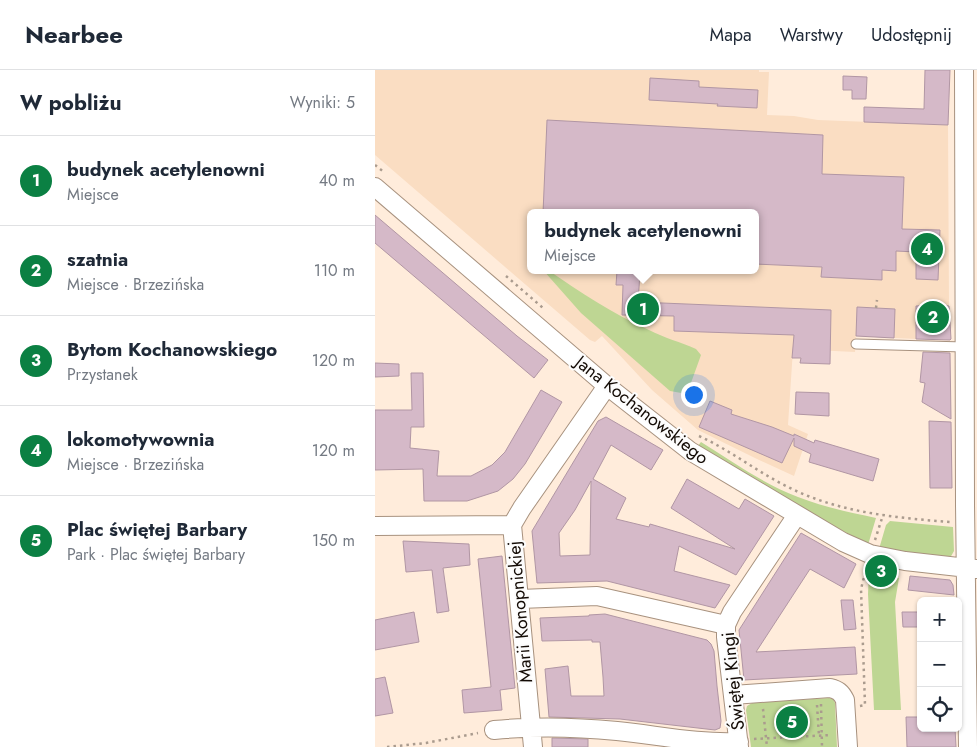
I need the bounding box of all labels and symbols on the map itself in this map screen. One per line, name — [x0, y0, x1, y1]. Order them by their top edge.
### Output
pin: 4 — [911, 230, 943, 268]
pin: 1 — [627, 290, 659, 328]
pin: 2 — [917, 298, 949, 336]
street label: Jana Kochanowskiego — [568, 348, 714, 471]
your location — [681, 382, 707, 408]
street label: Marii Konopnickiej — [501, 540, 539, 684]
pin: 3 — [865, 552, 897, 590]
street label: Świętej Kingi — [715, 631, 751, 731]
pin: 5 — [776, 703, 808, 741]

